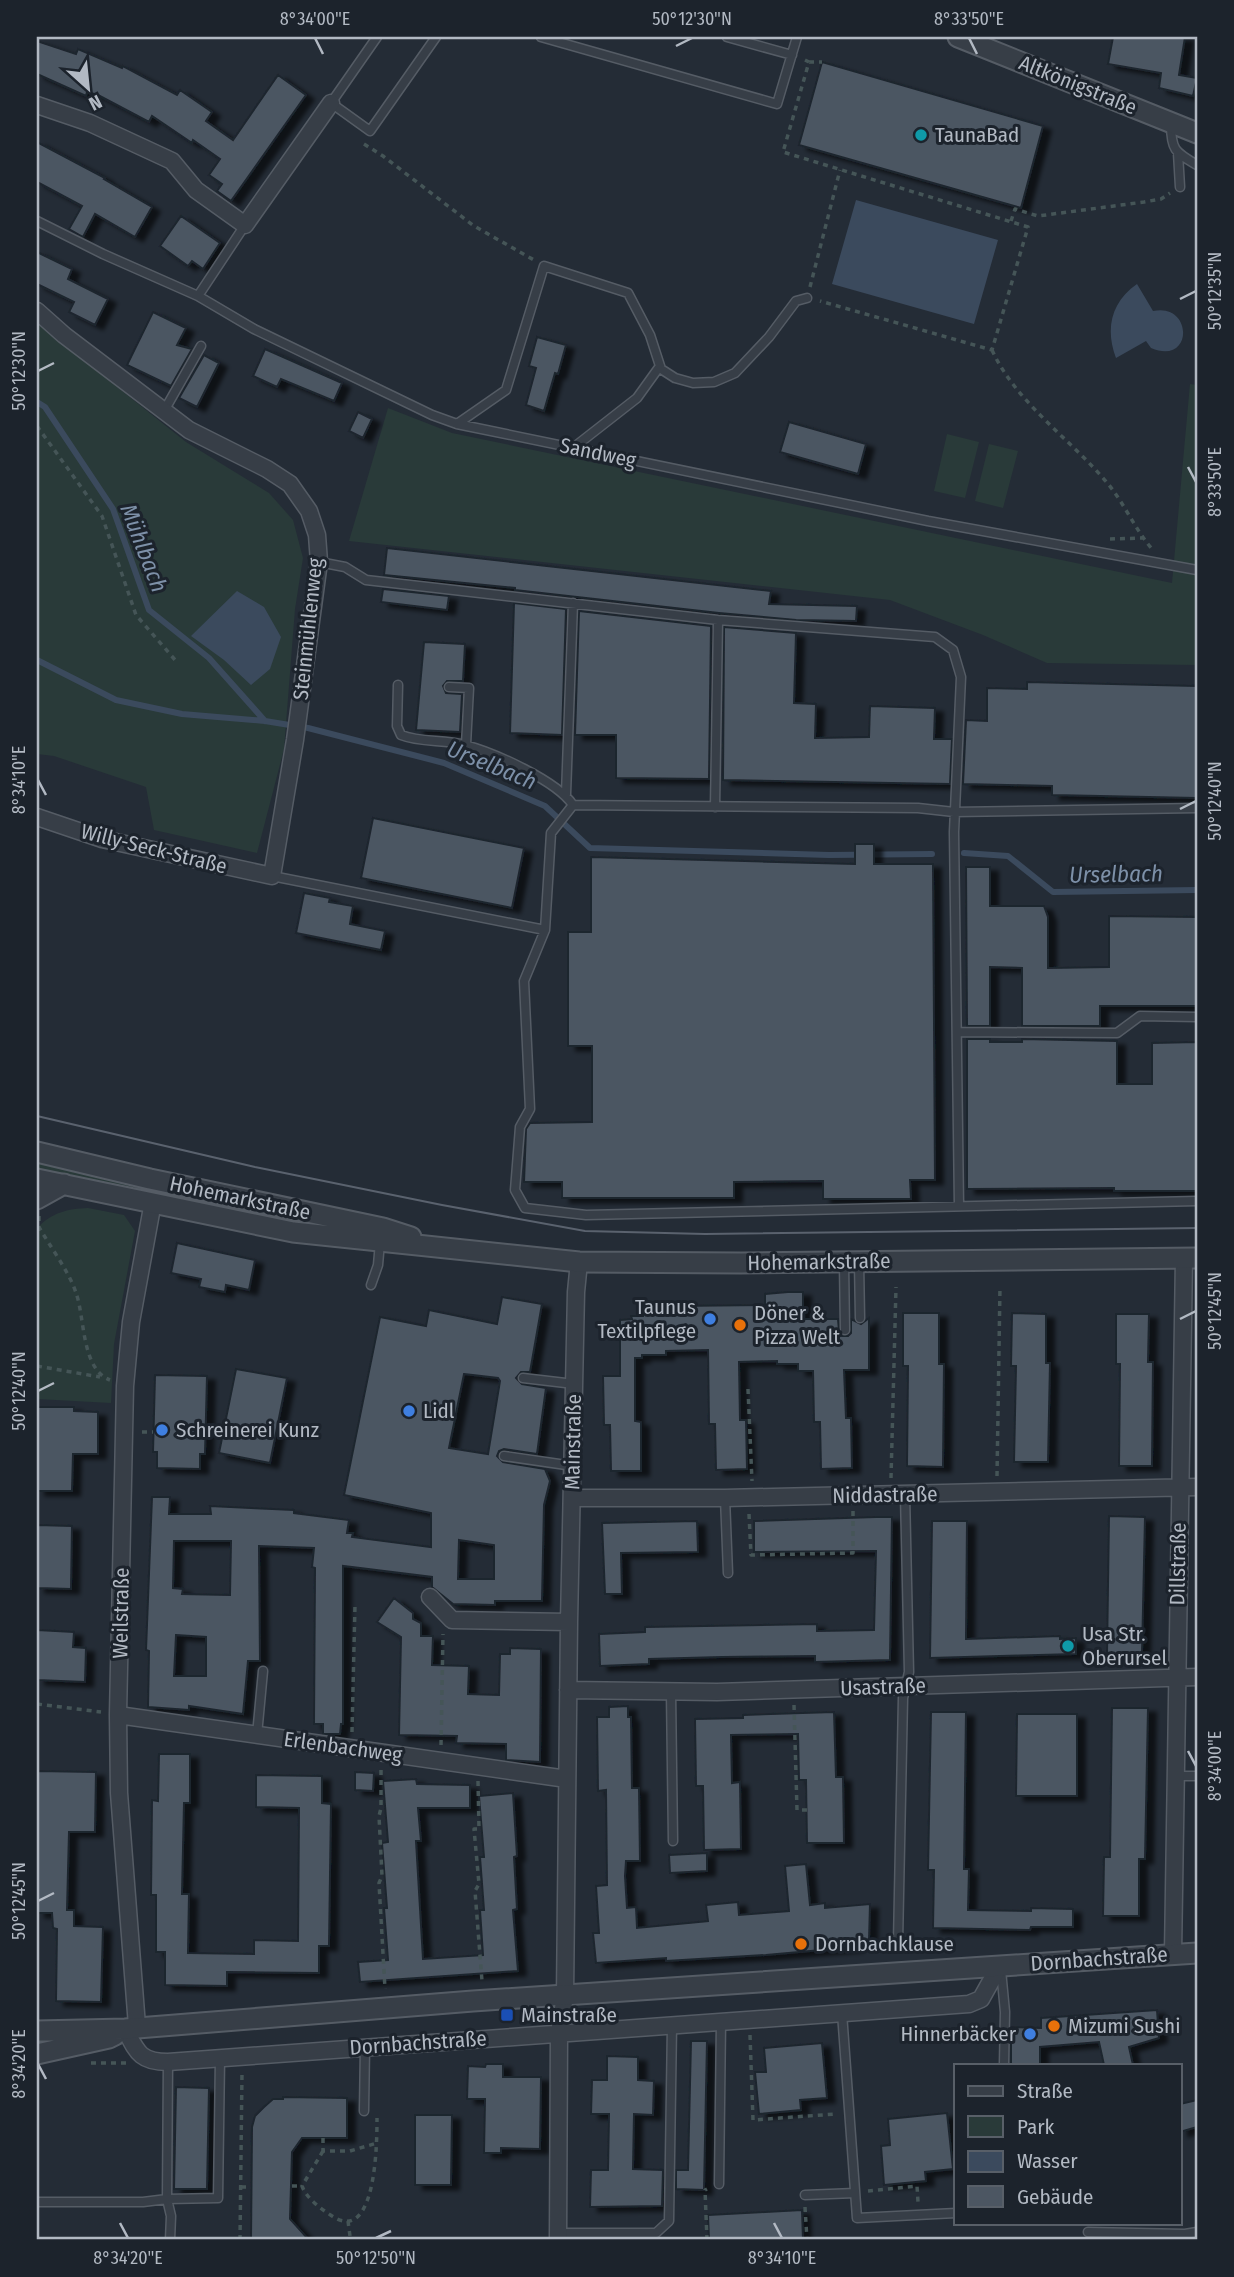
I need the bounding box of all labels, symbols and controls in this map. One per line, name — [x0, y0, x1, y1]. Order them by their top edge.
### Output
text: 8°34'00"E — [280, 8, 350, 30]
text: 50°12'30"N — [652, 8, 732, 30]
text: 8°33'50"E — [934, 8, 1004, 30]
street label: Altkönigstraße — [1015, 50, 1141, 120]
north arrow — [52, 52, 122, 122]
text: N — [85, 90, 106, 116]
place label: TaunaBad — [935, 122, 1019, 148]
marker: TaunaBad — [913, 127, 929, 143]
text: 50°12'35"N — [1204, 252, 1226, 330]
text: 50°12'30"N — [8, 331, 30, 411]
street label: Sandweg — [558, 432, 639, 474]
text: 8°33'50"E — [1204, 447, 1226, 517]
water label: Mühlbach — [114, 500, 174, 596]
street label: Steinmühlenweg — [288, 557, 328, 701]
water label: Urselbach — [443, 734, 541, 796]
text: 8°34'10"E — [8, 746, 30, 814]
text: 50°12'40"N — [1204, 761, 1226, 841]
street label: Willy-Seck-Straße — [78, 818, 230, 880]
water label: Urselbach — [1069, 859, 1163, 889]
street label: Hohemarkstraße — [167, 1170, 313, 1226]
street label: Hohemarkstraße — [747, 1248, 891, 1276]
text: 50°12'45"N — [1204, 1272, 1226, 1350]
place label: Taunus Textilpflege — [598, 1294, 696, 1344]
place label: Döner & Pizza Welt — [754, 1300, 840, 1350]
marker: Taunus Textilpflege — [702, 1311, 718, 1327]
marker: Döner & Pizza Welt — [732, 1317, 748, 1333]
text: 50°12'40"N — [8, 1351, 30, 1431]
street label: Mainstraße — [559, 1394, 587, 1490]
place label: Lidl — [423, 1398, 455, 1424]
marker: Lidl — [401, 1403, 417, 1419]
place label: Schreinerei Kunz — [176, 1417, 319, 1443]
marker: Schreinerei Kunz — [154, 1422, 170, 1438]
street label: Niddastraße — [832, 1481, 938, 1509]
street label: Dillstraße — [1164, 1522, 1192, 1606]
street label: Weilstraße — [107, 1567, 135, 1659]
place label: Usa Str. Oberursel — [1082, 1621, 1167, 1671]
marker: Usa Str. Oberursel — [1060, 1638, 1076, 1654]
street label: Usastraße — [840, 1673, 926, 1701]
street label: Erlenbachweg — [282, 1726, 404, 1768]
text: 8°34'00"E — [1204, 1731, 1226, 1801]
text: 50°12'45"N — [8, 1862, 30, 1940]
place label: Dornbachklause — [815, 1931, 954, 1957]
marker: Dornbachklause — [793, 1936, 809, 1952]
street label: Dornbachstraße — [1030, 1941, 1168, 1977]
place label: Mainstraße — [521, 2002, 617, 2028]
marker: Mainstraße — [499, 2007, 515, 2023]
place label: Mizumi Sushi — [1068, 2013, 1180, 2039]
marker: Mizumi Sushi — [1046, 2018, 1062, 2034]
place label: Hinnerbäcker — [901, 2021, 1017, 2047]
street label: Dornbachstraße — [349, 2025, 487, 2061]
marker: Hinnerbäcker — [1022, 2026, 1038, 2042]
text: 8°34'20"E — [8, 2029, 30, 2099]
legend — [954, 2064, 1182, 2224]
text: Straße — [1017, 2078, 1073, 2104]
text: Park — [1017, 2114, 1055, 2140]
text: Wasser — [1017, 2148, 1078, 2174]
text: Gebäude — [1017, 2184, 1093, 2210]
text: 8°34'20"E — [93, 2247, 163, 2269]
text: 50°12'50"N — [336, 2247, 416, 2269]
text: 8°34'10"E — [748, 2247, 816, 2269]

